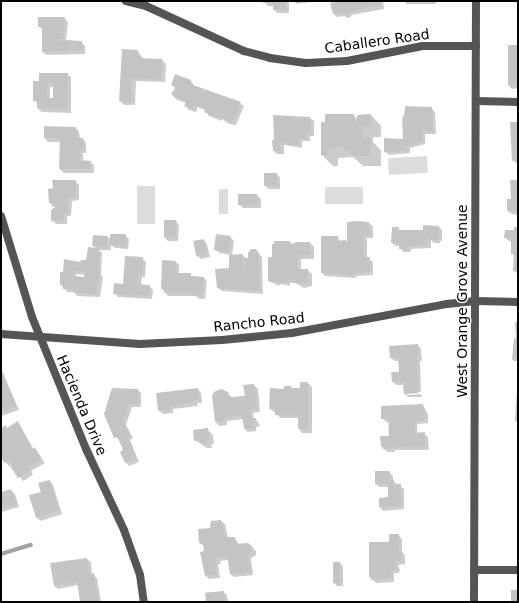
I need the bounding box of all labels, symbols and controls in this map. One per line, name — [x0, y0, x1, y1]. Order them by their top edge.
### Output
street label: Caballero Road — [323, 25, 431, 57]
street label: West Orange Grove Avenue — [454, 204, 470, 398]
street label: Rancho Road — [213, 309, 305, 335]
street label: Hacienda Drive — [53, 352, 111, 458]

